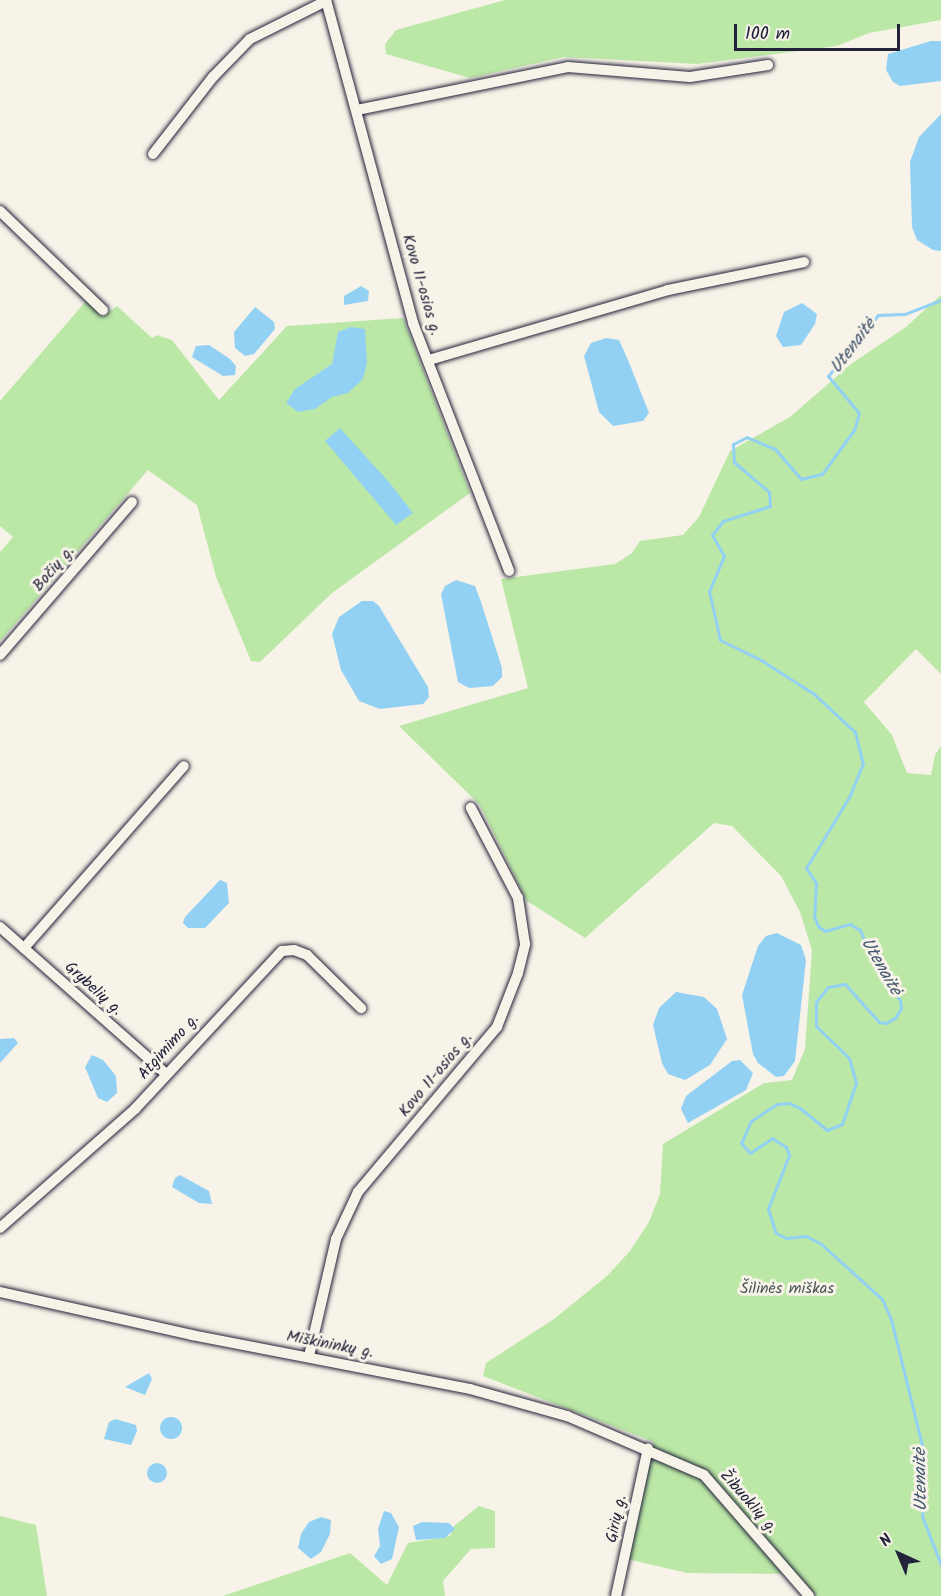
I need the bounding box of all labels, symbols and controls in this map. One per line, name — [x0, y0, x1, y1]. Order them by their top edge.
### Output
scale bar — [737, 12, 904, 50]
text: 100 m — [745, 20, 790, 49]
street label: Kovo 11-osios g. — [397, 232, 445, 338]
water label: Utenaitė — [826, 315, 882, 379]
street label: Bočių g. — [29, 542, 79, 596]
water label: Utenaitė — [855, 934, 905, 1000]
street label: Grybelių g. — [60, 958, 126, 1020]
street label: Atgimimo g. — [135, 1010, 203, 1084]
street label: Kovo 11-osios g. — [395, 1029, 477, 1121]
park label: Šilinės miškas — [740, 1279, 834, 1299]
street label: Miškininkų g. — [285, 1327, 375, 1363]
water label: Utenaitė — [911, 1448, 933, 1512]
street label: Žibuoklių g. — [715, 1466, 781, 1538]
street label: Girių g. — [603, 1493, 631, 1545]
north arrow — [869, 1524, 929, 1584]
text: N — [874, 1528, 898, 1553]

